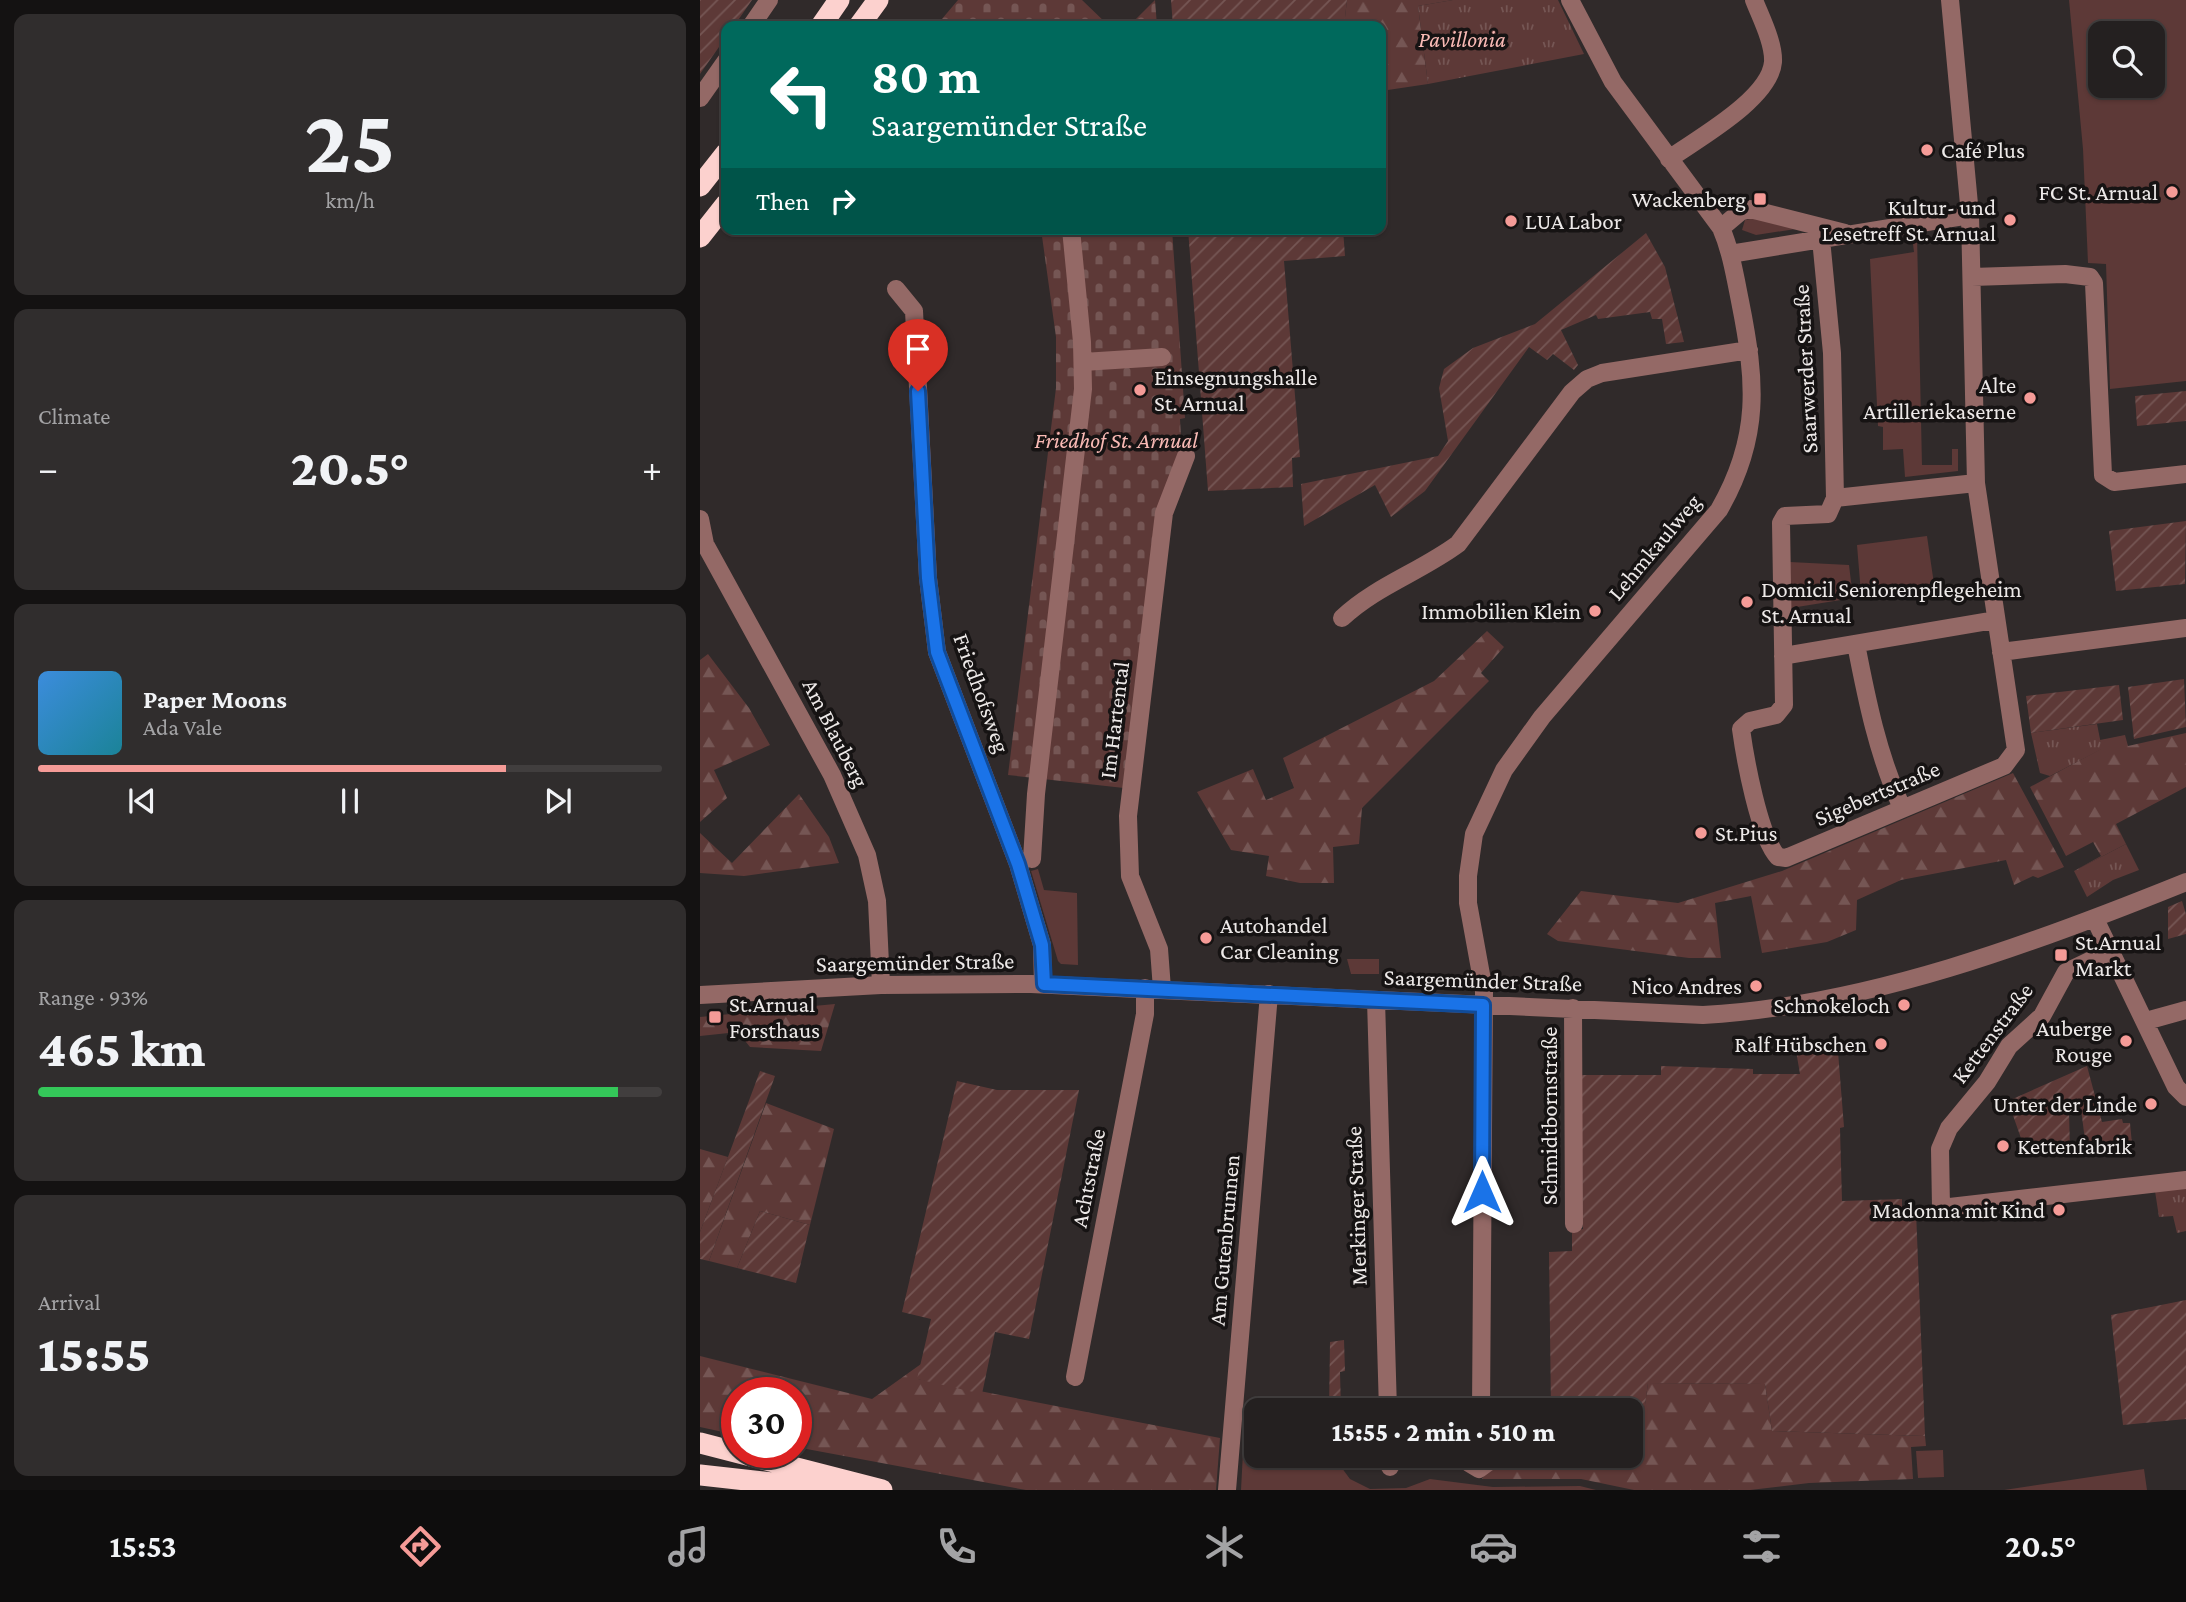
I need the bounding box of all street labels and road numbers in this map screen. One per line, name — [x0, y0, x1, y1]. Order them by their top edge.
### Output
street label: Saarwerder Straße — [1788, 284, 1822, 454]
street label: Lehmkaulweg — [1602, 489, 1706, 605]
street label: Friedhofsweg — [948, 630, 1016, 756]
street label: Im Hartental — [1094, 660, 1134, 780]
street label: Am Blauberg — [798, 674, 874, 792]
street label: Sigebertstraße — [1811, 755, 1943, 831]
street label: Saargemünder Straße — [816, 947, 1014, 977]
street label: Saargemünder Straße — [1383, 964, 1583, 996]
street label: Kettenstraße — [1946, 978, 2038, 1088]
street label: Schmidtbornstraße — [1536, 1027, 1562, 1205]
street label: Achtstraße — [1066, 1126, 1110, 1230]
street label: Merkinger Straße — [1340, 1126, 1372, 1286]
street label: Am Gutenbrunnen — [1204, 1153, 1244, 1327]

